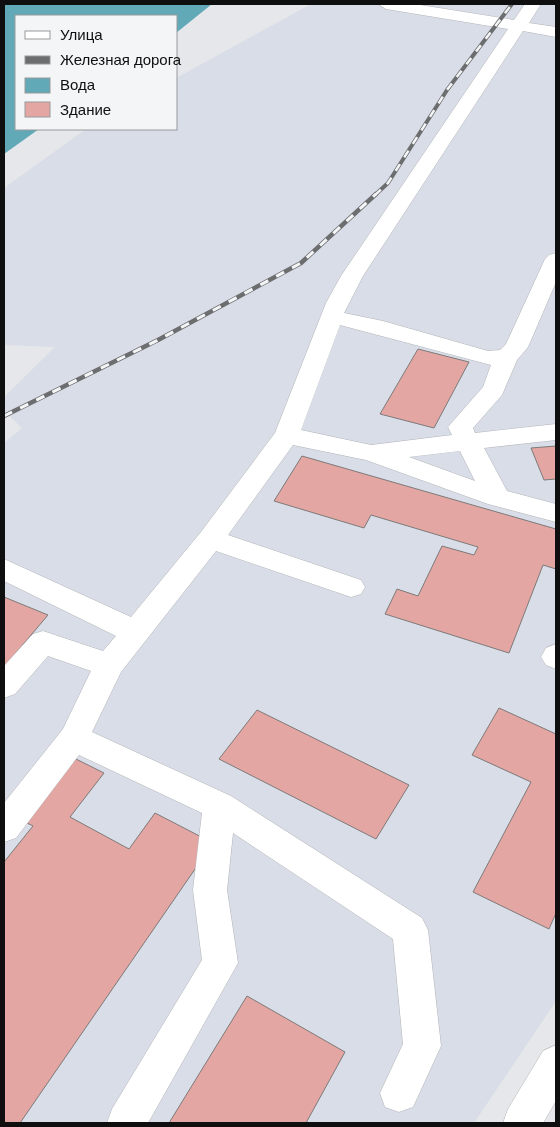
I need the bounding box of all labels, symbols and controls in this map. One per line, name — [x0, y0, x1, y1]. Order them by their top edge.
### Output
legend — [15, 15, 178, 130]
text: Улица — [60, 25, 103, 45]
text: Железная дорога — [60, 50, 182, 70]
text: Вода — [60, 75, 96, 95]
text: Здание — [60, 100, 111, 120]

